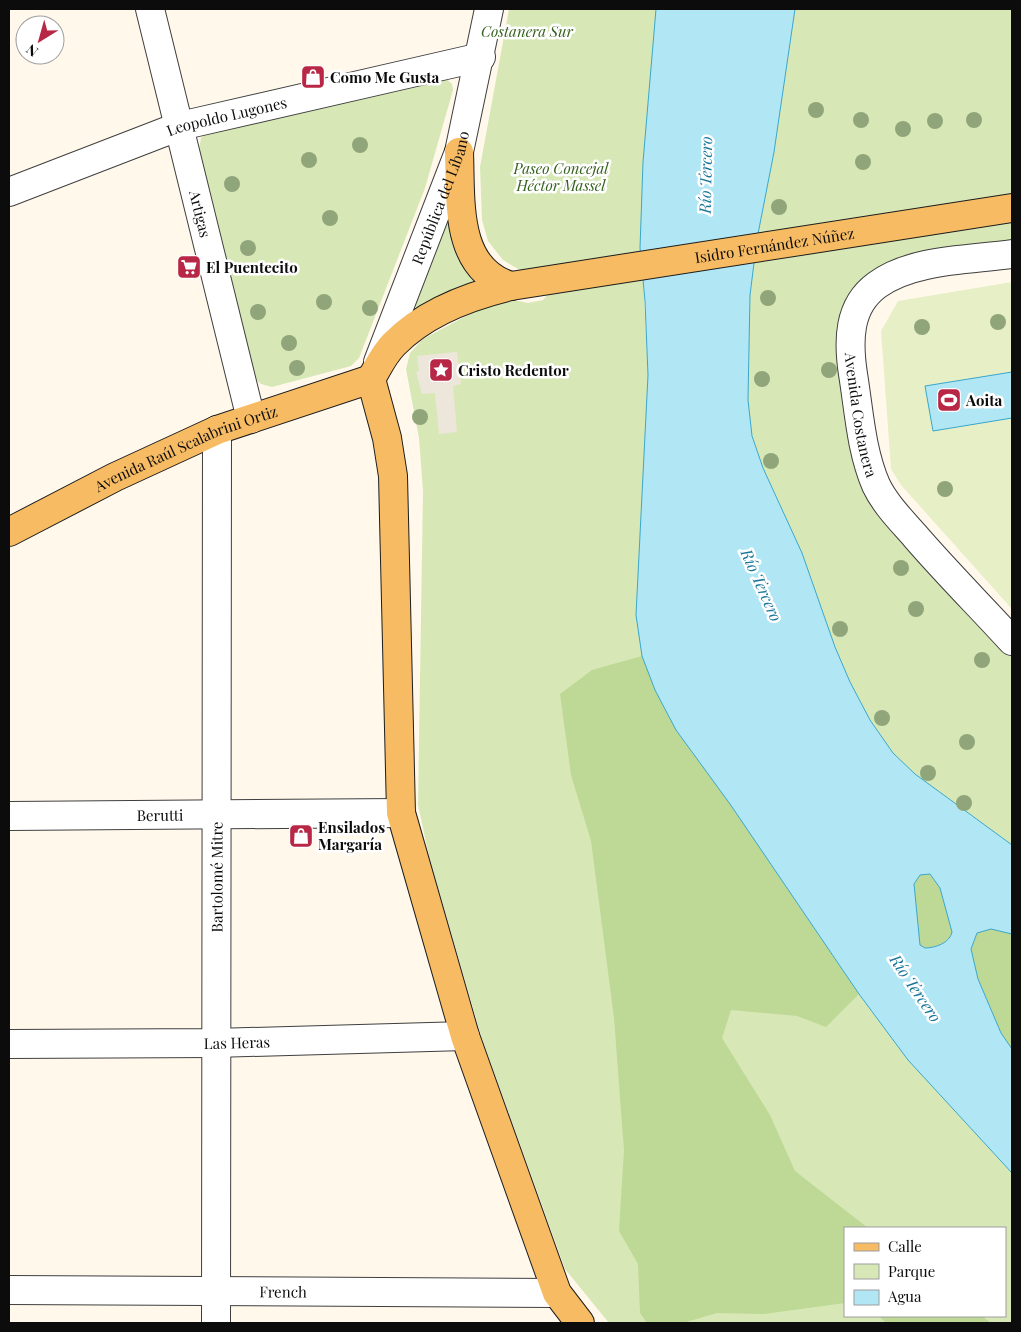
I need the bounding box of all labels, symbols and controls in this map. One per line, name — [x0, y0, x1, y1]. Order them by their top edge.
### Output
north arrow — [15, 15, 65, 65]
park label: Costanera Sur — [481, 21, 574, 41]
text: N — [22, 40, 42, 61]
shop icon: Como Me Gusta — [300, 64, 326, 90]
place label: Como Me Gusta — [330, 67, 440, 87]
street label: Leopoldo Lugones — [163, 92, 289, 140]
street label: República del Líbano — [407, 129, 473, 267]
water label: Río Tercero — [694, 136, 716, 215]
park label: Paseo Concejal Héctor Massel — [513, 158, 609, 195]
street label: Artigas — [185, 187, 216, 239]
street label: Isidro Fernández Núñez — [693, 223, 856, 267]
supermarket icon: El Puentecito — [176, 254, 202, 280]
place label: El Puentecito — [206, 257, 298, 277]
street label: Avenida Costanera — [841, 351, 882, 480]
place icon: Cristo Redentor — [428, 357, 454, 383]
place label: Cristo Redentor — [458, 360, 569, 380]
sports icon: Aoita — [936, 387, 962, 413]
place label: Aoita — [965, 390, 1002, 410]
street label: Avenida Raúl Scalabrini Ortiz — [90, 401, 280, 497]
water label: Río Tercero — [736, 544, 787, 625]
street label: Berutti — [137, 805, 184, 825]
place label: Ensilados Margaría — [318, 817, 385, 854]
street label: Bartolomé Mitre — [206, 822, 227, 932]
shop icon: Ensilados Margaría — [288, 823, 314, 849]
water label: Río Tercero — [885, 949, 946, 1026]
street label: Las Heras — [204, 1031, 270, 1053]
legend — [844, 1227, 1006, 1317]
text: Calle — [888, 1236, 922, 1256]
text: Parque — [888, 1261, 935, 1281]
street label: French — [259, 1281, 307, 1302]
text: Agua — [887, 1286, 922, 1306]

